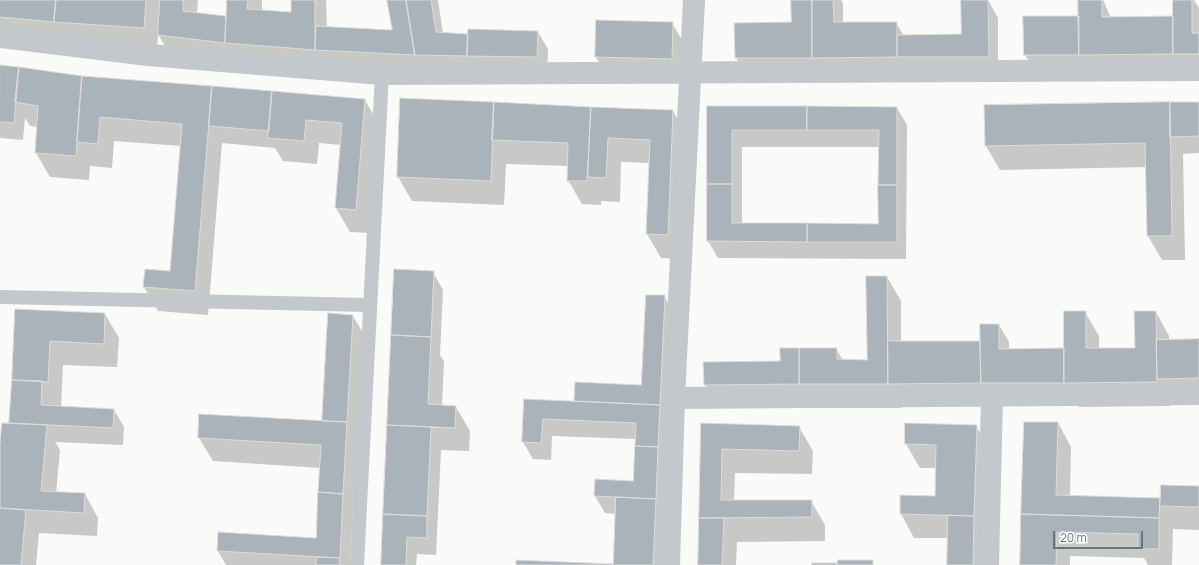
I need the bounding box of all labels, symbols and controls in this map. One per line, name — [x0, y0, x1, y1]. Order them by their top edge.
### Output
scale bar — [1055, 523, 1145, 549]
text: 20 m — [1060, 529, 1087, 546]

